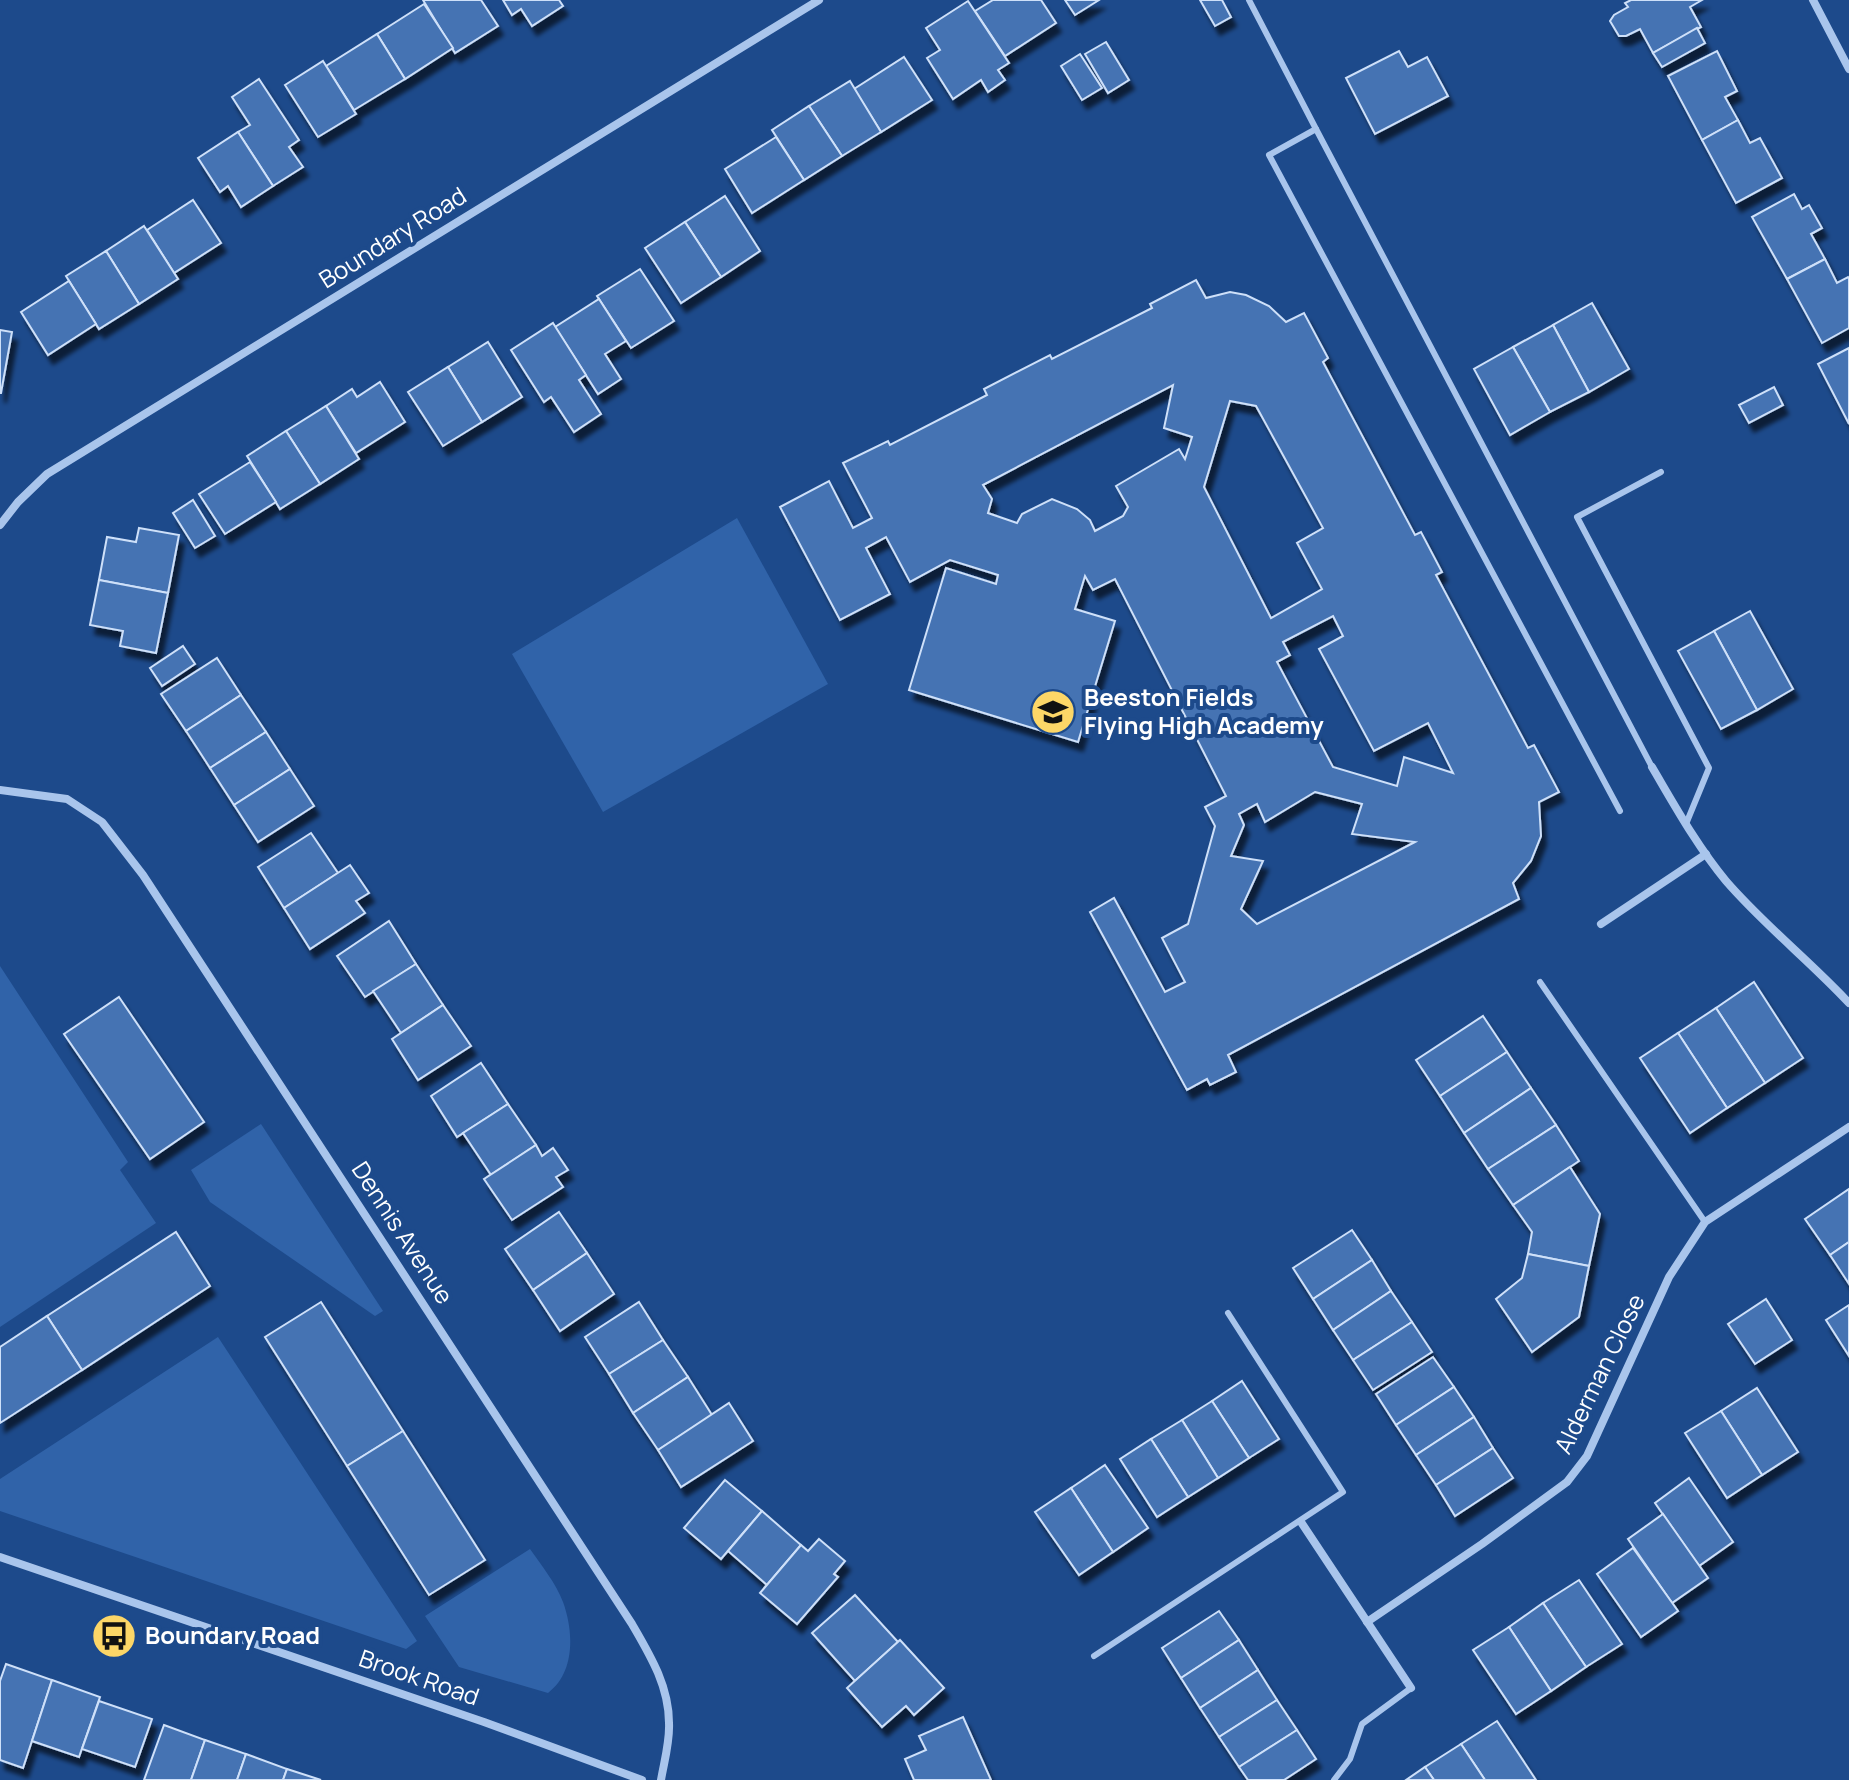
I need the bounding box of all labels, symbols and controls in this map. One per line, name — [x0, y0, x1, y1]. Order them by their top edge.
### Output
street label: Boundary Road — [312, 178, 472, 295]
place label: Beeston Fields Flying High Academy — [1084, 680, 1324, 741]
school or university icon: Beeston Fields Flying High Academy — [1029, 688, 1077, 736]
street label: Dennis Avenue — [345, 1155, 462, 1310]
street label: Alderman Close — [1546, 1288, 1652, 1459]
bus stop icon: Boundary Road — [90, 1612, 138, 1660]
place label: Boundary Road — [145, 1618, 320, 1651]
street label: Brook Road — [355, 1641, 484, 1713]

